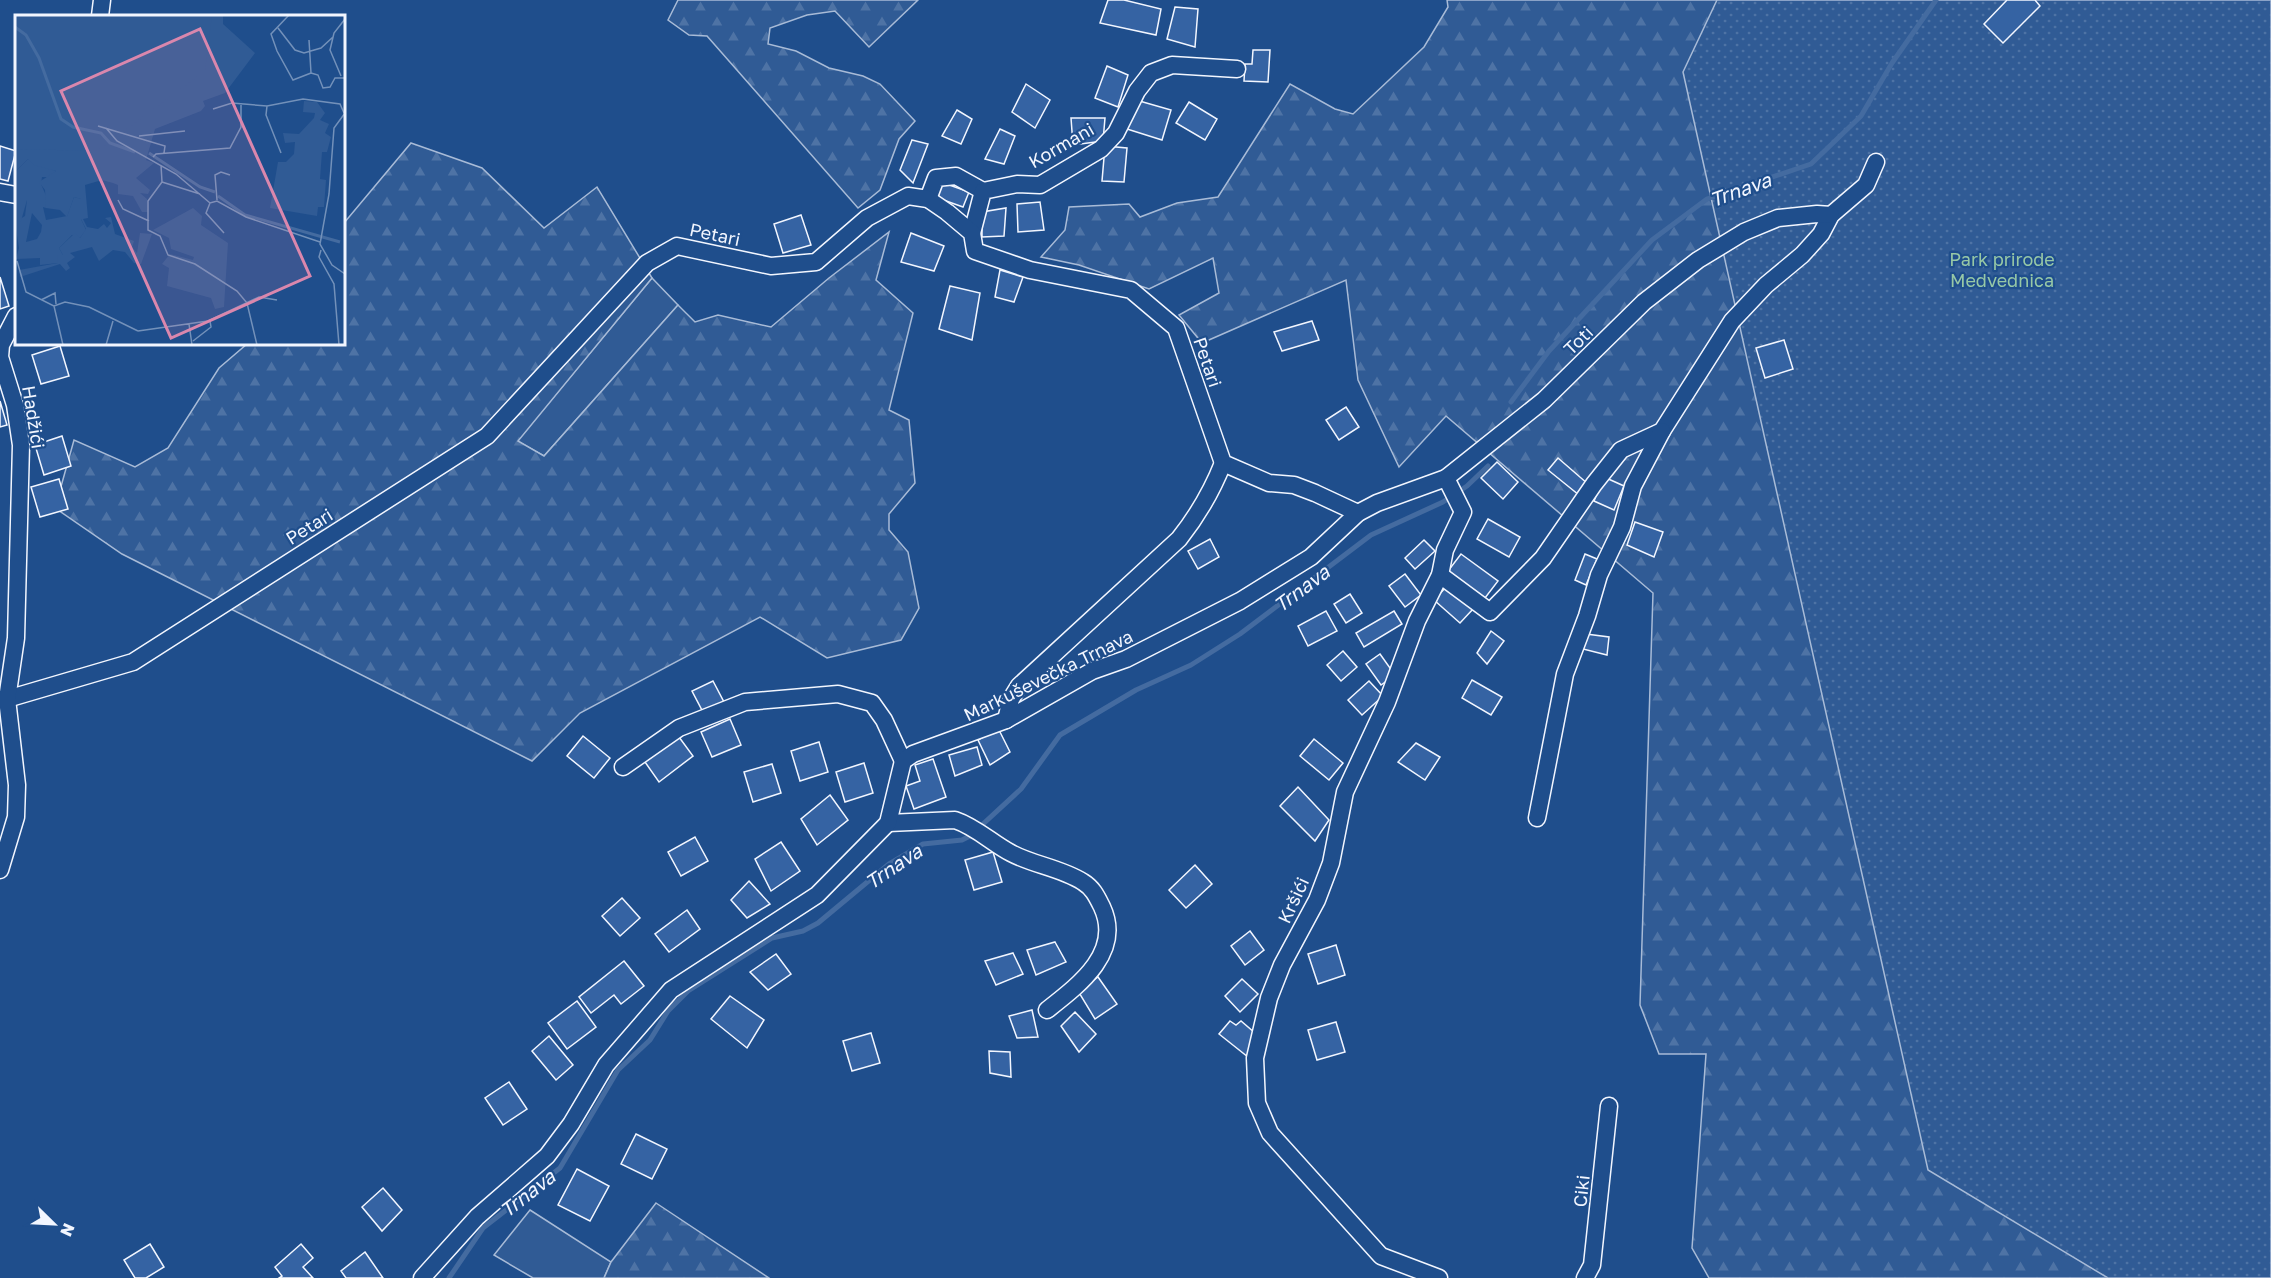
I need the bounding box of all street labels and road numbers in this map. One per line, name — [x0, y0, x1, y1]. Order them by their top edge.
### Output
street label: Kormani — [1024, 118, 1098, 172]
street label: Petari — [688, 218, 742, 250]
street label: Toti — [1559, 321, 1597, 359]
street label: Petari — [1189, 334, 1227, 390]
street label: Hadžići — [18, 384, 50, 450]
street label: Petari — [281, 503, 337, 549]
street label: Markuševečka Trnava — [960, 625, 1136, 725]
street label: Kršići — [1273, 873, 1313, 927]
street label: Ciki — [1568, 1174, 1594, 1208]

